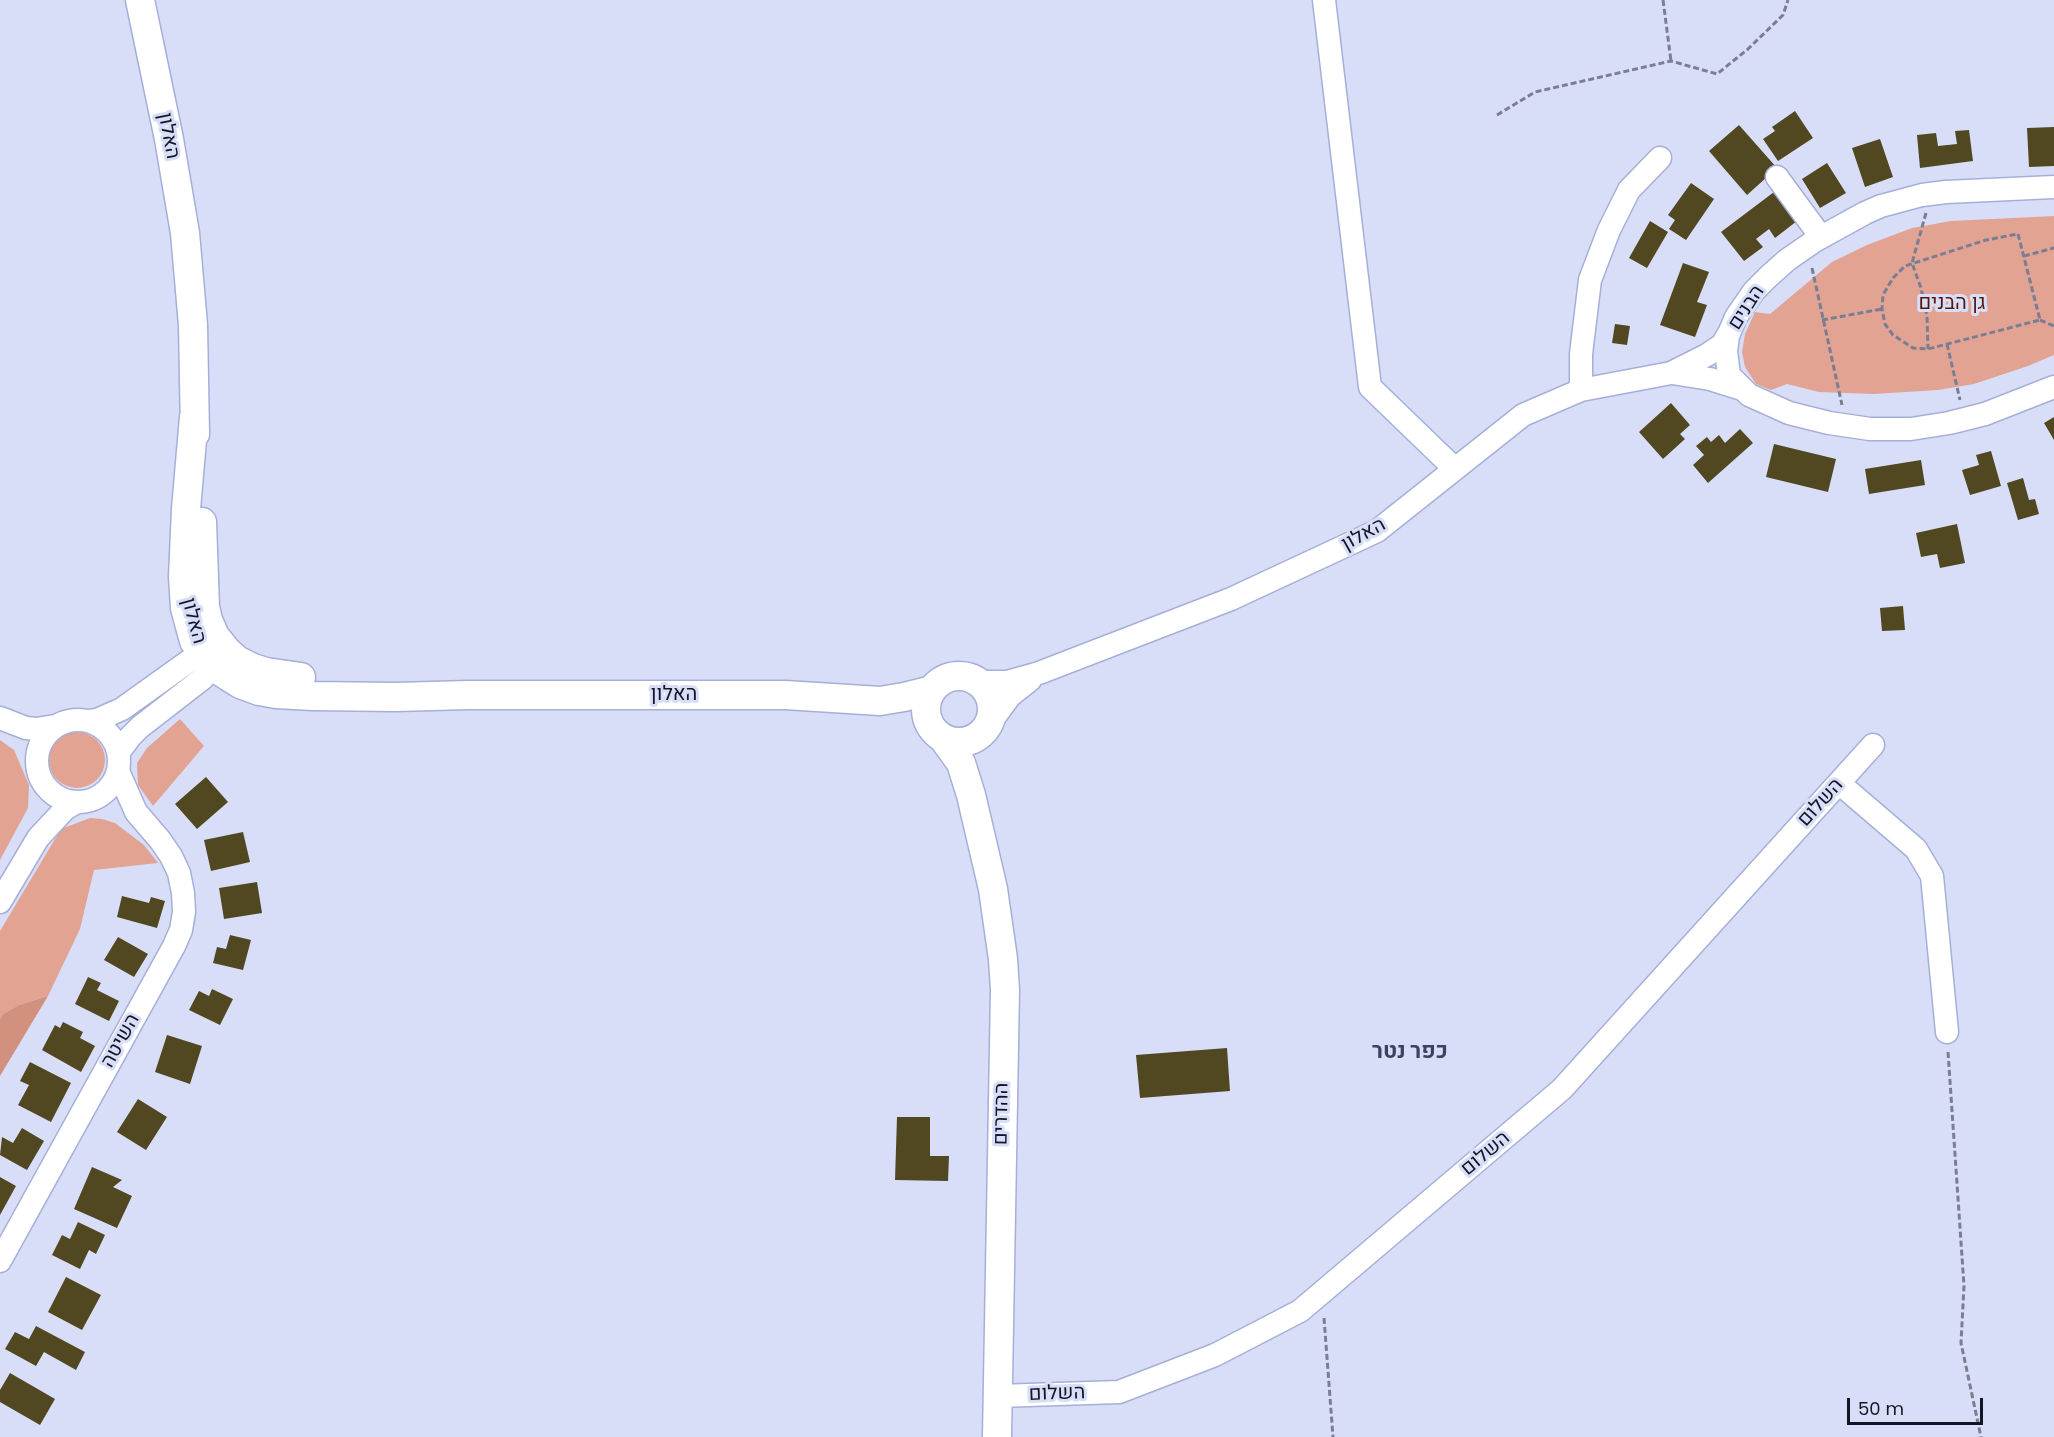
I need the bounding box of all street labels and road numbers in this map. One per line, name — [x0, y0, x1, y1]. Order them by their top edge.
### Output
street label: האלון — [152, 111, 184, 161]
street label: הבנים — [1724, 281, 1770, 335]
street label: האלון — [1338, 513, 1390, 557]
street label: האלון — [175, 595, 211, 647]
street label: האלון — [651, 683, 697, 707]
street label: השלום — [1793, 774, 1849, 832]
street label: השיטה — [97, 1010, 145, 1072]
street label: ההדרים — [989, 1083, 1015, 1145]
street label: השלום — [1457, 1127, 1515, 1181]
street label: השלום — [1028, 1381, 1086, 1407]

